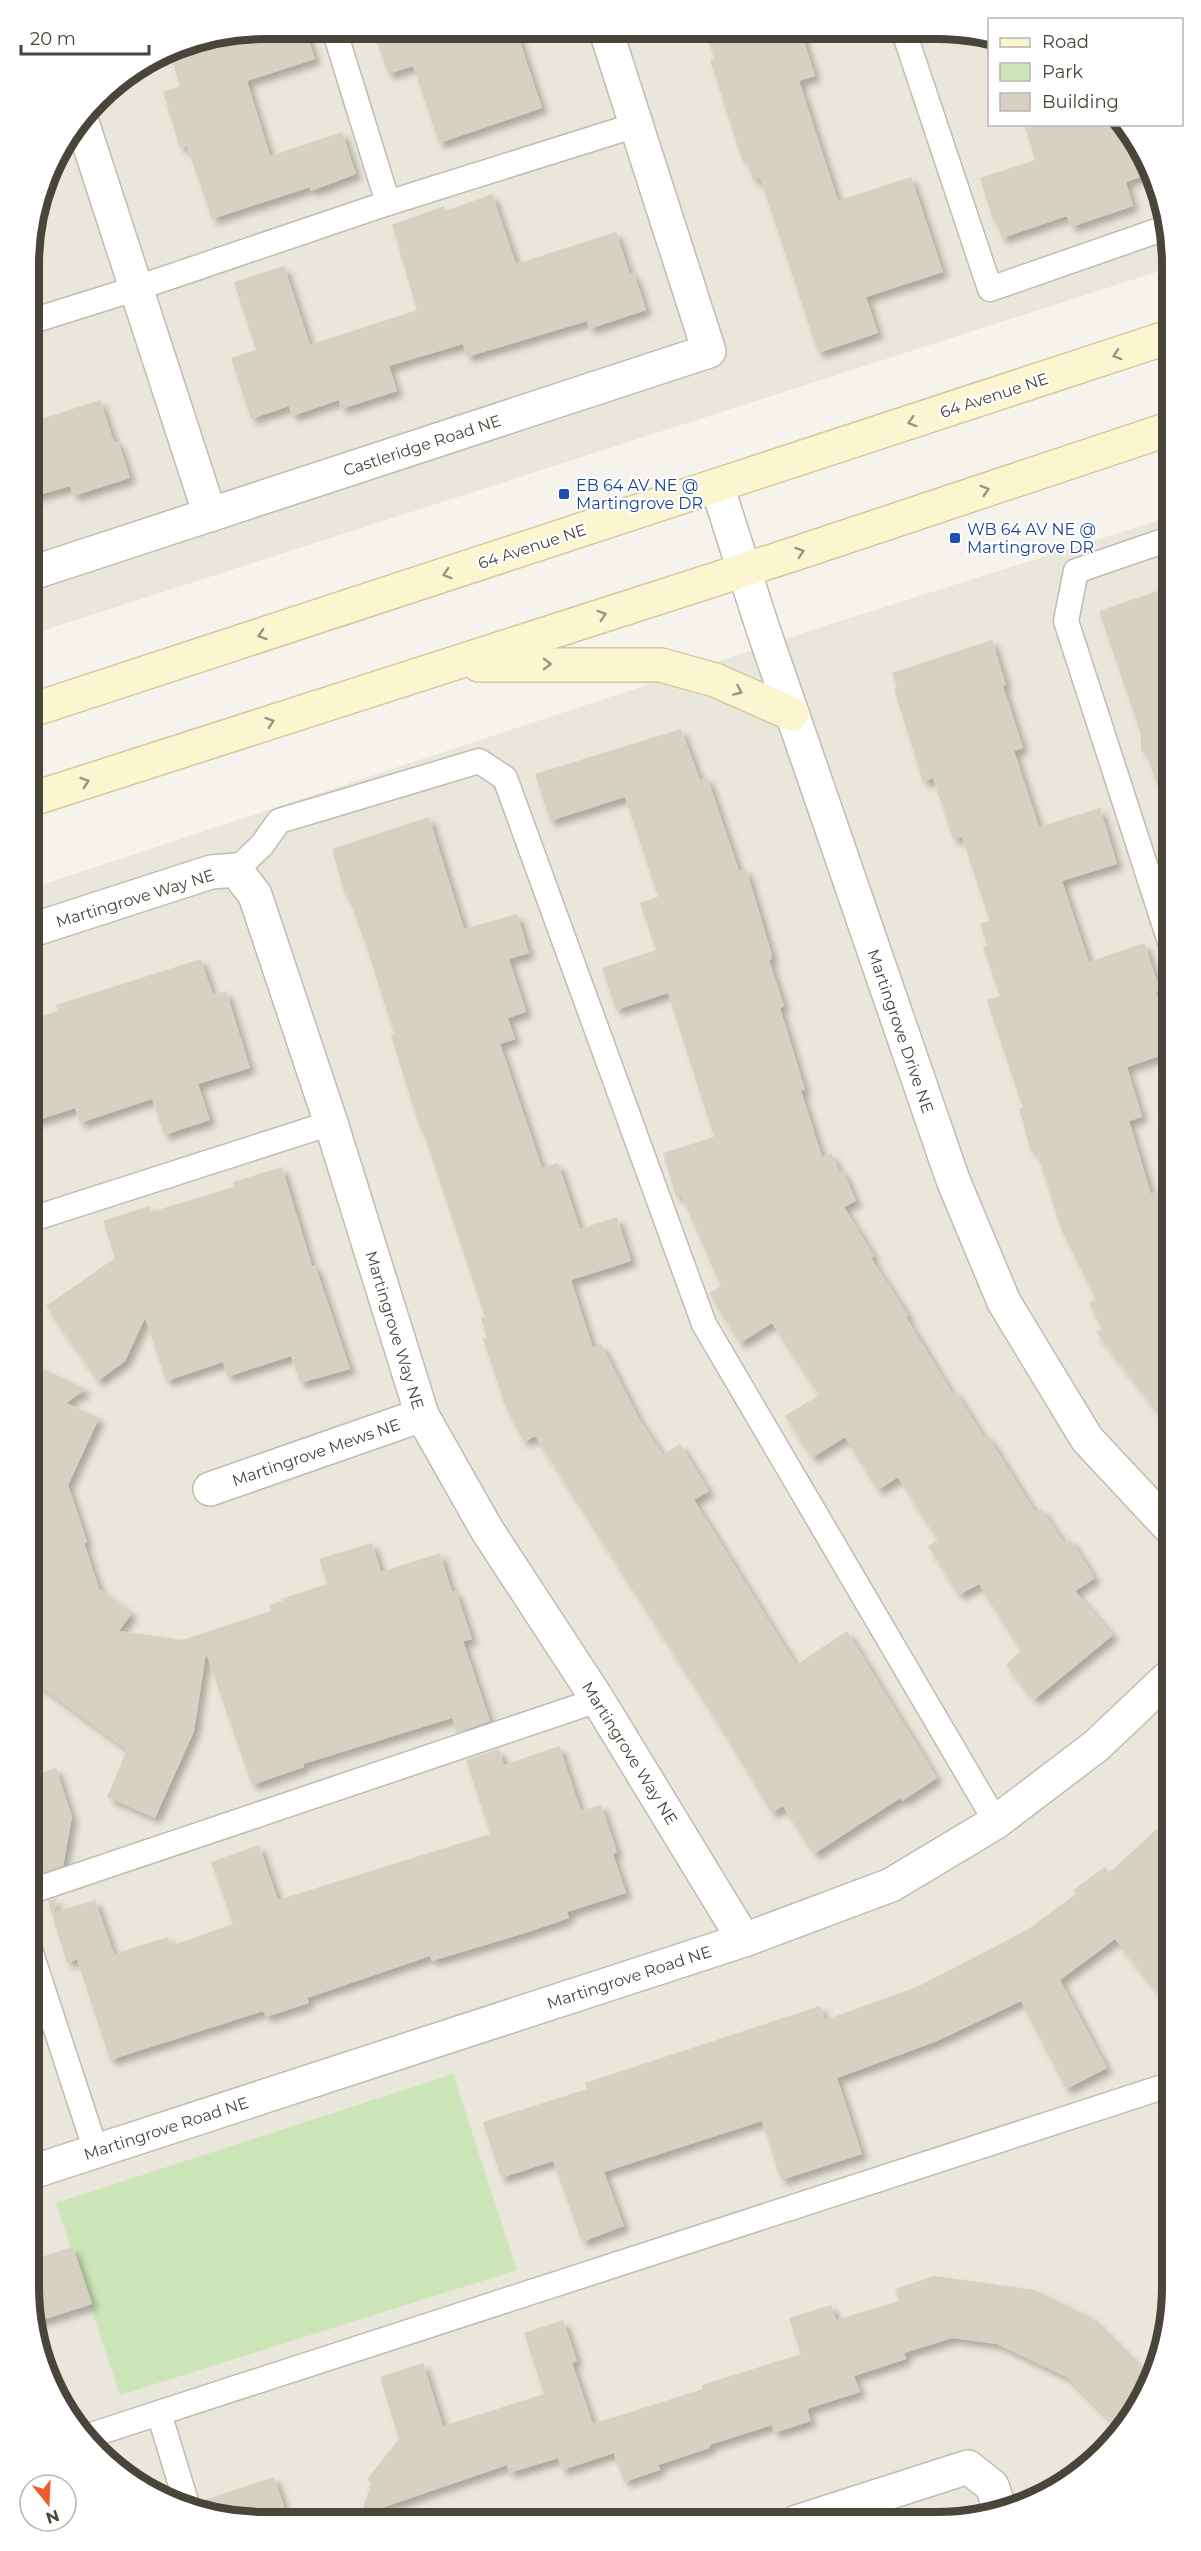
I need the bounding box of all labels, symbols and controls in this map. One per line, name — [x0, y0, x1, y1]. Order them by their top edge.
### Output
scale bar — [21, 18, 148, 56]
legend — [988, 18, 1183, 126]
text: 20 m — [30, 28, 76, 50]
text: Road — [1042, 31, 1089, 53]
text: Park — [1042, 61, 1083, 83]
text: Building — [1042, 91, 1119, 113]
one-way arrow — [1112, 347, 1123, 360]
street label: 64 Avenue NE — [938, 369, 1051, 422]
street label: Castleridge Road NE — [341, 411, 504, 480]
one-way arrow — [907, 415, 918, 428]
place label: EB 64 AV NE @ Martingrove DR — [576, 476, 703, 513]
one-way arrow — [979, 485, 990, 498]
marker: EB 64 AV NE @ Martingrove DR — [557, 487, 571, 501]
street label: 64 Avenue NE — [476, 520, 589, 573]
place label: WB 64 AV NE @ Martingrove DR — [967, 520, 1096, 557]
marker: WB 64 AV NE @ Martingrove DR — [948, 531, 962, 545]
one-way arrow — [794, 546, 805, 559]
one-way arrow — [442, 567, 453, 579]
one-way arrow — [596, 610, 607, 622]
one-way arrow — [257, 627, 268, 640]
one-way arrow — [543, 658, 552, 670]
one-way arrow — [732, 683, 743, 695]
one-way arrow — [264, 717, 275, 729]
one-way arrow — [79, 777, 90, 789]
street label: Martingrove Way NE — [54, 865, 217, 932]
street label: Martingrove Drive NE — [864, 947, 938, 1116]
street label: Martingrove Way NE — [361, 1249, 428, 1412]
street label: Martingrove Mews NE — [230, 1415, 403, 1490]
street label: Martingrove Way NE — [578, 1678, 681, 1828]
street label: Martingrove Road NE — [544, 1942, 714, 2013]
street label: Martingrove Road NE — [81, 2093, 251, 2164]
north arrow — [18, 2473, 78, 2533]
text: N — [43, 2506, 62, 2528]

